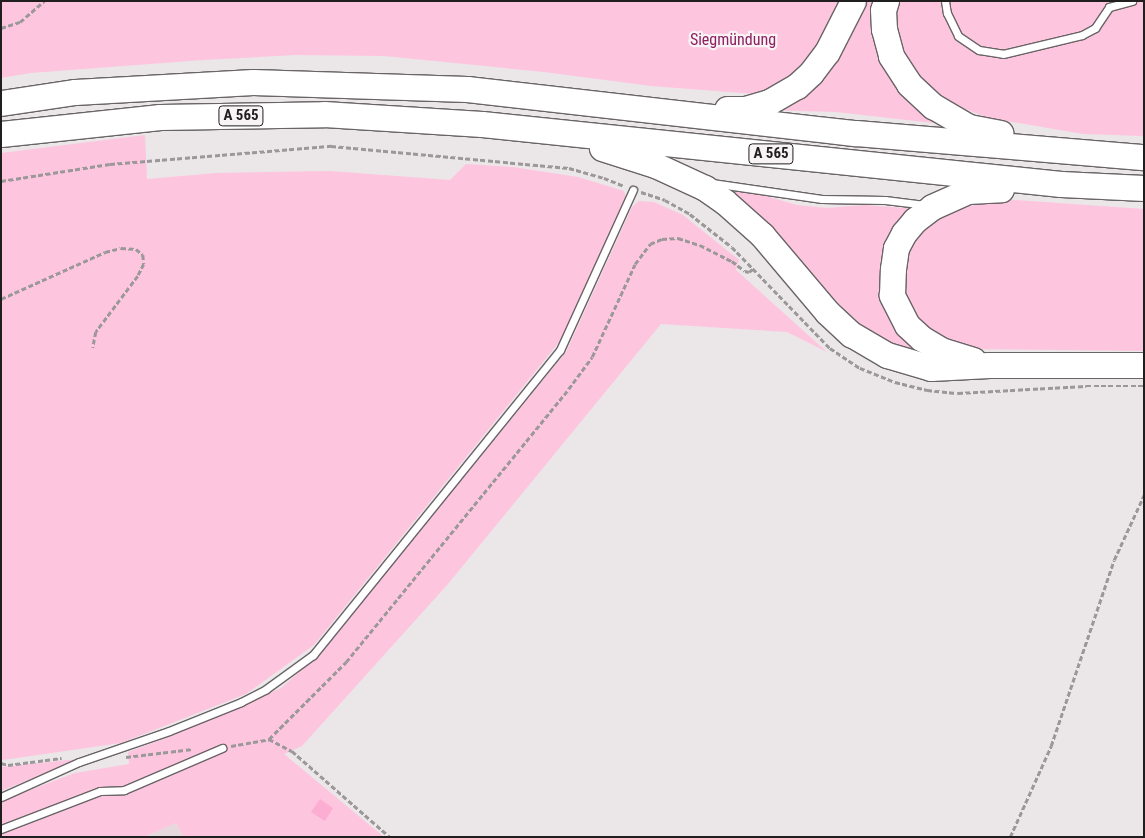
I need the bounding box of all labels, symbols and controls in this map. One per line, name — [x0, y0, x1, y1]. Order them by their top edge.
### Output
park label: Siegmündung — [690, 30, 776, 50]
road number: A 565 — [217, 104, 265, 128]
road number: A 565 — [747, 142, 795, 166]

